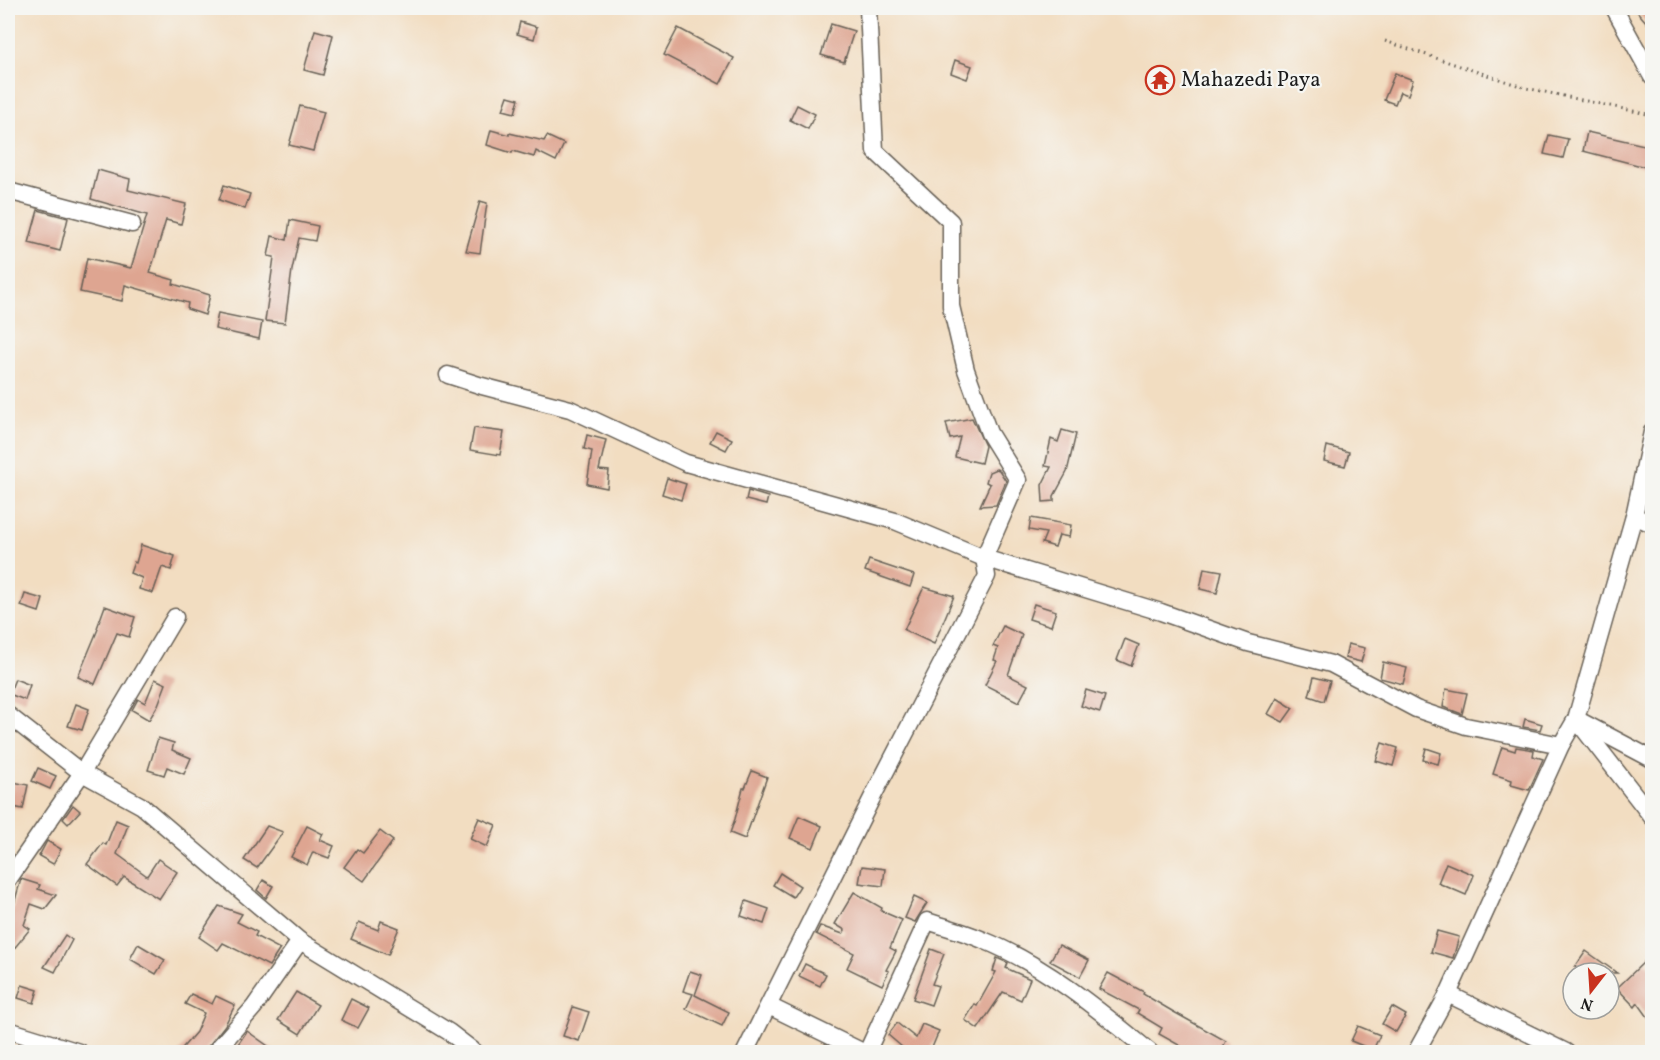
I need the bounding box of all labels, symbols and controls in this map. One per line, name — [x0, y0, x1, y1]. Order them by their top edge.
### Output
temple icon: Mahazedi Paya — [1144, 64, 1176, 96]
place label: Mahazedi Paya — [1181, 66, 1321, 95]
north arrow — [1561, 961, 1621, 1021]
text: N — [1578, 991, 1596, 1016]

